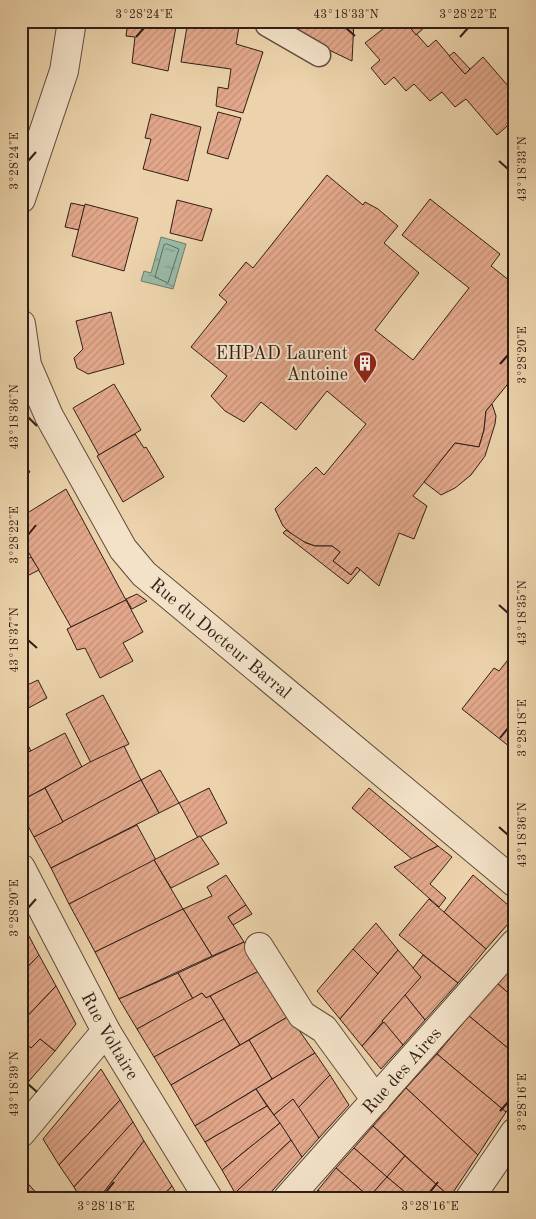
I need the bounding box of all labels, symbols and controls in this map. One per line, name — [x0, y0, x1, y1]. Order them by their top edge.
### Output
text: 3°28'24"E — [115, 9, 173, 21]
text: 43°18'33"N — [313, 9, 379, 21]
text: 3°28'22"E — [439, 9, 497, 21]
text: 3°28'24"E — [9, 132, 21, 190]
text: 43°18'33"N — [517, 136, 529, 202]
text: 3°28'20"E — [517, 326, 529, 384]
place label: EHPAD Laurent Antoine — [215, 345, 348, 384]
building icon: EHPAD Laurent Antoine — [352, 350, 378, 384]
text: 43°18'36"N — [9, 384, 21, 450]
text: 3°28'22"E — [9, 506, 21, 564]
street label: Rue du Docteur Barral — [146, 575, 294, 703]
text: 43°18'35"N — [516, 580, 529, 646]
text: 43°18'37"N — [9, 607, 21, 673]
text: 3°28'18"E — [517, 699, 529, 757]
text: 43°18'36"N — [517, 802, 529, 868]
text: 3°28'20"E — [9, 879, 21, 937]
street label: Rue Voltaire — [77, 990, 141, 1083]
street label: Rue des Aires — [360, 1024, 445, 1117]
text: 43°18'39"N — [9, 1051, 21, 1117]
text: 3°28'16"E — [517, 1073, 529, 1131]
text: 3°28'18"E — [77, 1201, 135, 1213]
text: 3°28'16"E — [401, 1201, 459, 1213]

